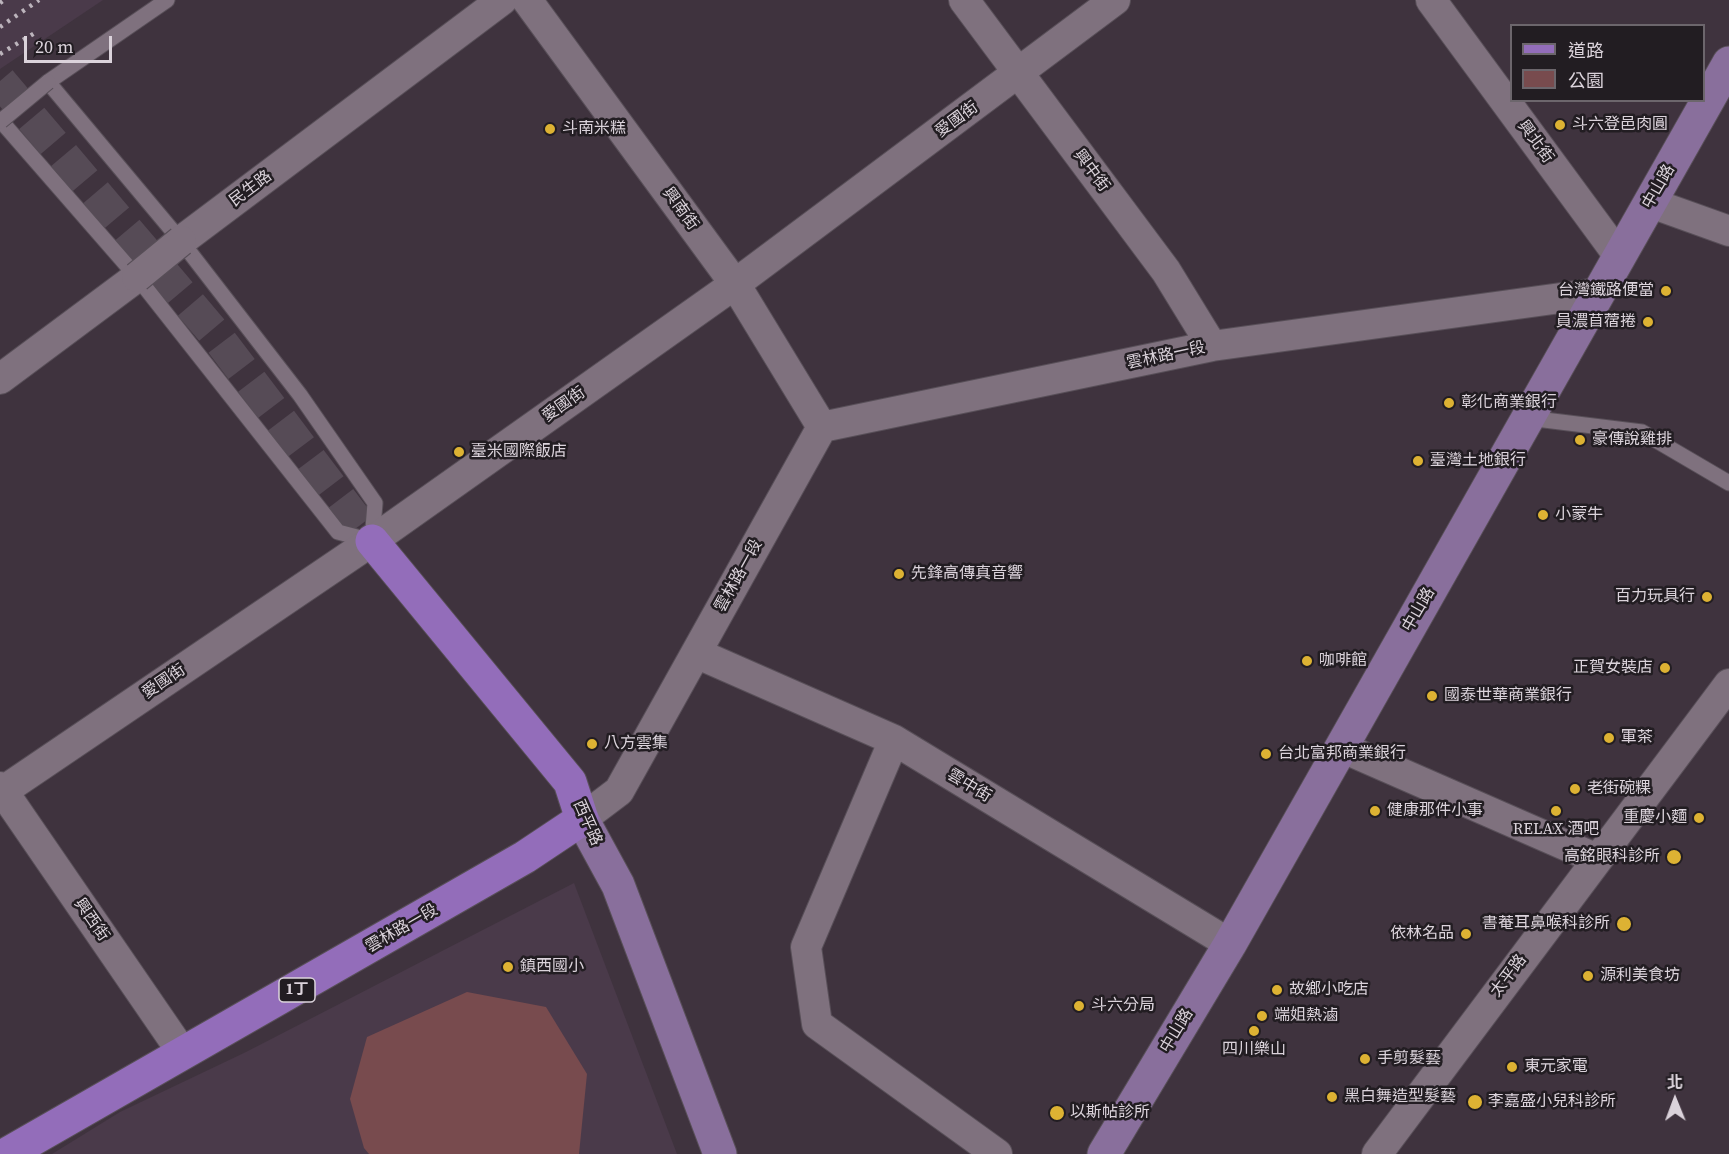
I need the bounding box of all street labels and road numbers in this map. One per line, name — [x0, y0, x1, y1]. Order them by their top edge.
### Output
street label: 愛國街 — [932, 98, 982, 142]
street label: 興北街 — [1513, 117, 1557, 167]
street label: 興中街 — [1069, 146, 1113, 196]
street label: 中山路 — [1639, 161, 1679, 213]
street label: 民生路 — [226, 167, 276, 211]
street label: 興南街 — [658, 184, 702, 234]
street label: 雲林路一段 — [1125, 338, 1207, 374]
street label: 愛國街 — [539, 383, 589, 427]
street label: 雲林路一段 — [711, 536, 767, 616]
street label: 中山路 — [1399, 584, 1439, 636]
street label: 愛國街 — [139, 661, 189, 703]
street label: 雲中街 — [943, 765, 995, 807]
street label: 西平路 — [568, 797, 606, 849]
street label: 興西街 — [69, 895, 113, 945]
street label: 雲林路一段 — [363, 901, 441, 957]
street label: 太平路 — [1487, 951, 1531, 1001]
road number: 1丁 — [279, 978, 315, 1002]
street label: 中山路 — [1156, 1005, 1198, 1057]

